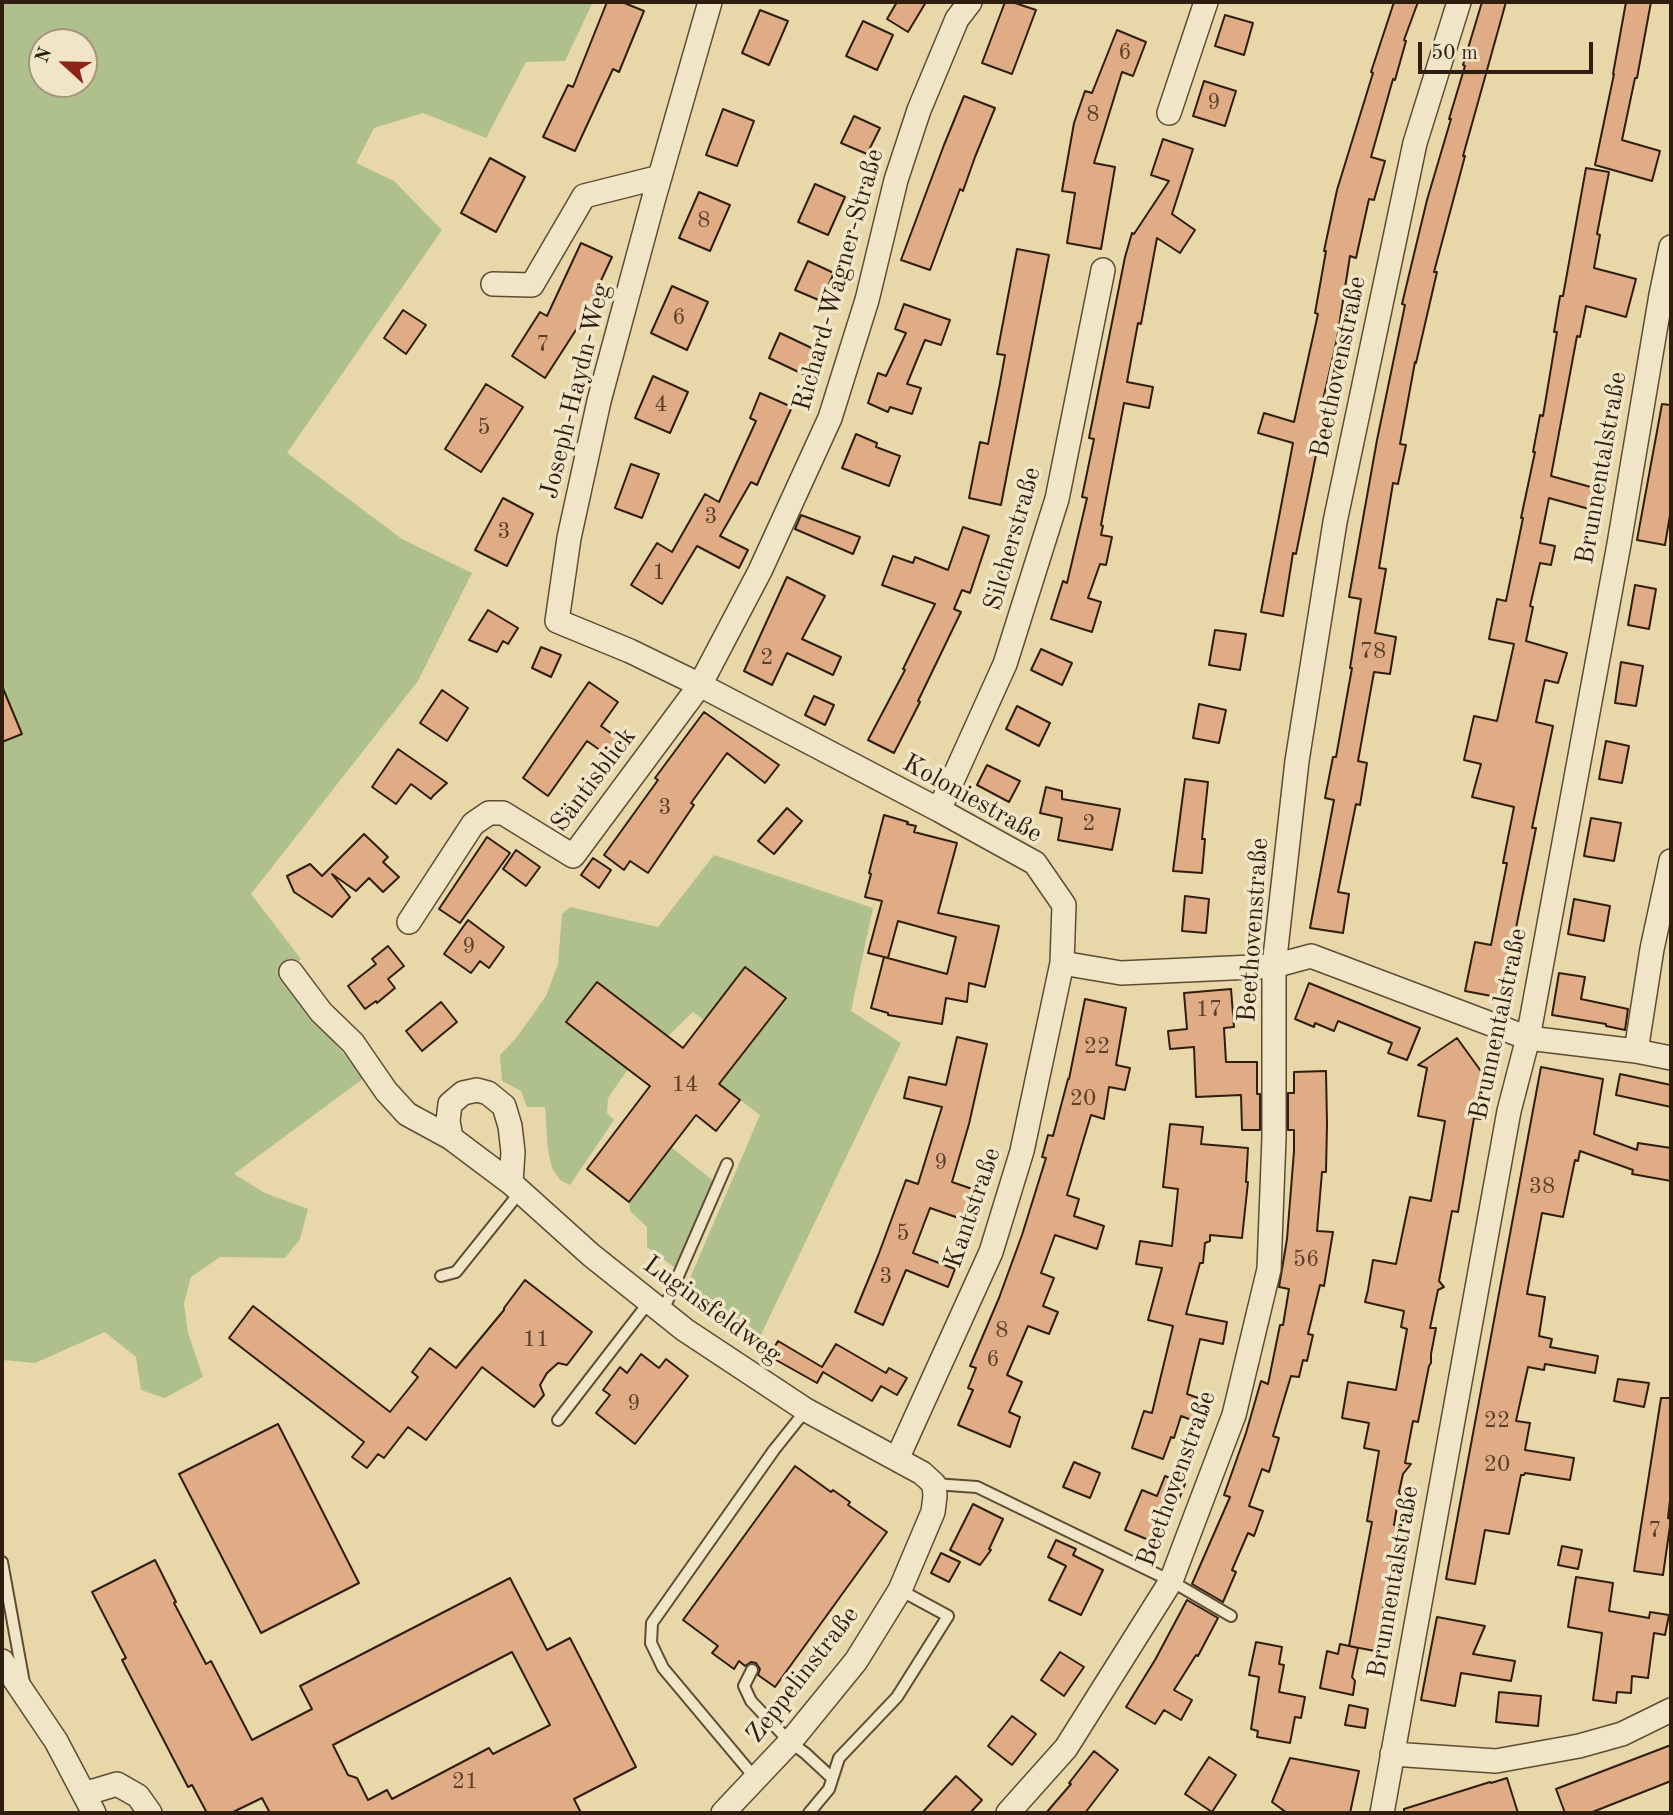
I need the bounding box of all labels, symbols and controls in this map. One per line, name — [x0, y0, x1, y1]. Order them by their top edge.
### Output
north arrow — [28, 28, 98, 98]
scale bar — [1421, 28, 1596, 72]
house number: 6 — [1118, 39, 1132, 67]
text: 50 m — [1431, 43, 1478, 64]
text: N — [33, 45, 56, 66]
house number: 9 — [1207, 89, 1221, 117]
house number: 8 — [1086, 101, 1100, 129]
street label: Richard-Wagner-Straße — [787, 145, 891, 415]
house number: 8 — [697, 207, 711, 235]
street label: Beethovenstraße — [1305, 273, 1373, 461]
street label: Joseph-Haydn-Weg — [534, 280, 618, 502]
house number: 6 — [672, 304, 686, 332]
house number: 7 — [536, 331, 550, 359]
street label: Brunnentalstraße — [1570, 369, 1634, 567]
house number: 4 — [654, 391, 668, 419]
house number: 5 — [477, 414, 491, 442]
street label: Silcherstraße — [978, 464, 1048, 614]
house number: 3 — [704, 503, 718, 531]
house number: 3 — [497, 518, 511, 546]
house number: 1 — [652, 559, 666, 587]
house number: 78 — [1360, 638, 1386, 666]
house number: 2 — [760, 644, 774, 672]
street label: Säntisblick — [545, 722, 643, 838]
street label: Koloniestraße — [897, 748, 1047, 850]
house number: 3 — [658, 794, 672, 822]
house number: 2 — [1082, 810, 1096, 838]
street label: Beethovenstraße — [1232, 837, 1276, 1023]
street label: Brunnentalstraße — [1463, 925, 1535, 1123]
house number: 9 — [462, 933, 476, 961]
house number: 17 — [1196, 996, 1222, 1024]
house number: 22 — [1084, 1033, 1110, 1061]
house number: 14 — [672, 1071, 698, 1099]
house number: 20 — [1070, 1085, 1096, 1113]
street label: Kantstraße — [938, 1144, 1008, 1272]
house number: 9 — [934, 1149, 948, 1177]
house number: 38 — [1529, 1173, 1555, 1201]
house number: 5 — [896, 1220, 910, 1248]
house number: 56 — [1293, 1246, 1319, 1274]
street label: Luginsfeldweg — [637, 1249, 787, 1371]
house number: 3 — [879, 1263, 893, 1291]
house number: 8 — [995, 1317, 1009, 1345]
house number: 11 — [523, 1326, 549, 1354]
house number: 6 — [986, 1346, 1000, 1374]
street label: Beethovenstraße — [1131, 1387, 1223, 1571]
house number: 9 — [627, 1390, 641, 1418]
house number: 22 — [1484, 1407, 1510, 1435]
house number: 20 — [1484, 1451, 1510, 1479]
street label: Brunnentalstraße — [1362, 1483, 1426, 1681]
house number: 7 — [1648, 1517, 1662, 1545]
street label: Zeppelinstraße — [740, 1600, 866, 1750]
house number: 21 — [452, 1768, 478, 1796]

